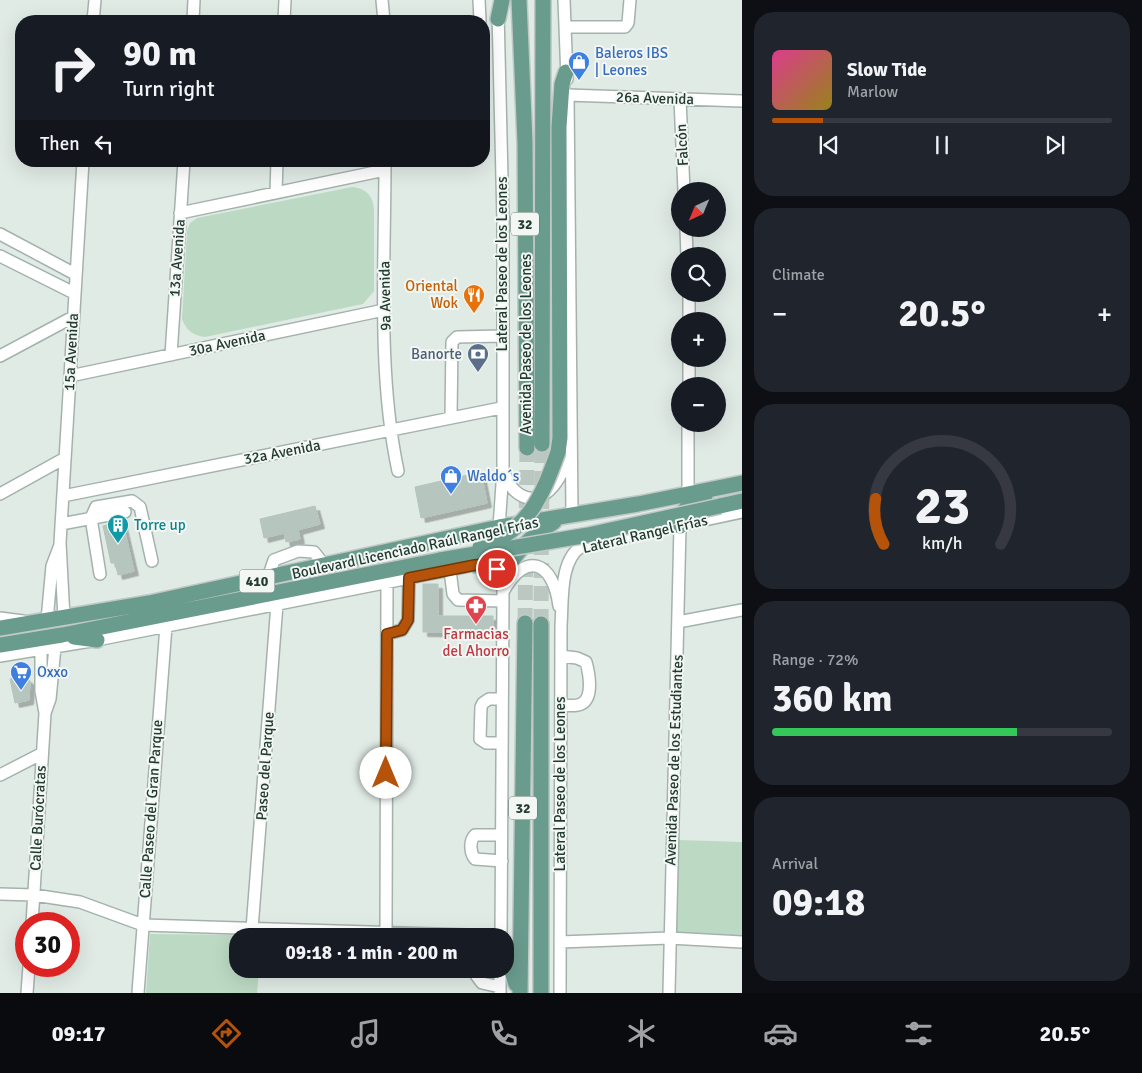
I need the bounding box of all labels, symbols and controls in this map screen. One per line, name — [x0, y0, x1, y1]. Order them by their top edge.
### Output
text: 90 m — [123, 32, 197, 75]
icon: right — [40, 35, 105, 100]
place label: Baleros IBS | Leones — [595, 44, 668, 79]
shop icon: Baleros IBS | Leones — [567, 50, 591, 81]
text: Slow Tide — [847, 58, 927, 82]
text: Turn right — [123, 75, 215, 102]
text: Marlow — [847, 82, 898, 102]
street label: 26a Avenida — [616, 88, 694, 108]
street label: Falcón — [672, 123, 692, 167]
icon: left — [90, 130, 118, 158]
icon: previous — [815, 131, 843, 159]
icon: pause — [928, 131, 956, 159]
icon: next — [1041, 131, 1069, 159]
text: Then — [40, 132, 80, 156]
street label: Lateral Paseo de los Leones — [493, 176, 511, 352]
north arrow — [671, 182, 726, 238]
map controls — [671, 182, 726, 432]
road number: 32 — [511, 212, 539, 235]
street label: 13a Avenida — [165, 218, 189, 298]
button: search — [671, 247, 726, 302]
street label: Avenida Paseo de los Leones — [517, 253, 535, 434]
street label: 9a Avenida — [375, 261, 395, 331]
text: Climate — [772, 265, 825, 285]
place label: Oriental Wok — [405, 277, 458, 312]
restaurant icon: Oriental Wok — [462, 283, 486, 314]
text: 20.5° — [898, 290, 986, 337]
text: − — [772, 297, 787, 331]
text: + — [1097, 297, 1112, 331]
button: + — [671, 312, 726, 367]
street label: 15a Avenida — [60, 313, 82, 391]
street label: 30a Avenida — [187, 326, 267, 360]
bank icon: Banorte — [466, 342, 490, 373]
place label: Banorte — [411, 345, 462, 363]
button: − — [671, 377, 726, 432]
street label: 32a Avenida — [242, 436, 322, 468]
shop icon: Waldo´s — [439, 464, 463, 495]
place label: Waldo´s — [467, 467, 520, 485]
text: 23 — [914, 474, 970, 538]
street label: Lateral Rangel Frías — [581, 511, 710, 557]
building icon: Torre up — [106, 513, 130, 544]
street label: Boulevard Licenciado Raúl Rangel Frías — [290, 513, 540, 583]
place label: Torre up — [134, 516, 186, 534]
text: km/h — [922, 532, 962, 554]
pin — [476, 548, 518, 590]
icon: arrive — [483, 555, 511, 583]
road number: 410 — [240, 570, 274, 592]
pharmacy icon: Farmacias del Ahorro — [464, 594, 488, 625]
place label: Farmacias del Ahorro — [443, 625, 510, 660]
text: Range · 72% — [772, 650, 858, 670]
street label: Avenida Paseo de los Estudiantes — [661, 654, 687, 866]
supermarket icon: Oxxo — [9, 660, 33, 691]
place label: Oxxo — [37, 663, 68, 681]
text: 360 km — [772, 675, 893, 722]
street label: Lateral Paseo de los Leones — [551, 696, 569, 872]
street label: Paseo del Parque — [252, 711, 278, 821]
street label: Calle Paseo del Gran Parque — [136, 719, 166, 899]
position arrow — [359, 746, 411, 798]
street label: Calle Burócratas — [26, 764, 50, 871]
road number: 32 — [509, 796, 537, 820]
text: Arrival — [772, 854, 818, 874]
text: 09:18 — [772, 879, 865, 926]
speed limit sign: 30 — [15, 912, 80, 977]
text: 09:18 · 1 min · 200 m — [285, 941, 458, 965]
icon: directions — [209, 1016, 244, 1051]
icon: music — [348, 1016, 383, 1051]
icon: phone — [486, 1016, 521, 1051]
icon: climate — [624, 1016, 659, 1051]
icon: car — [763, 1016, 798, 1051]
icon: filters — [901, 1016, 936, 1051]
text: 09:17 — [52, 1020, 106, 1047]
text: 20.5° — [1040, 1020, 1090, 1047]

